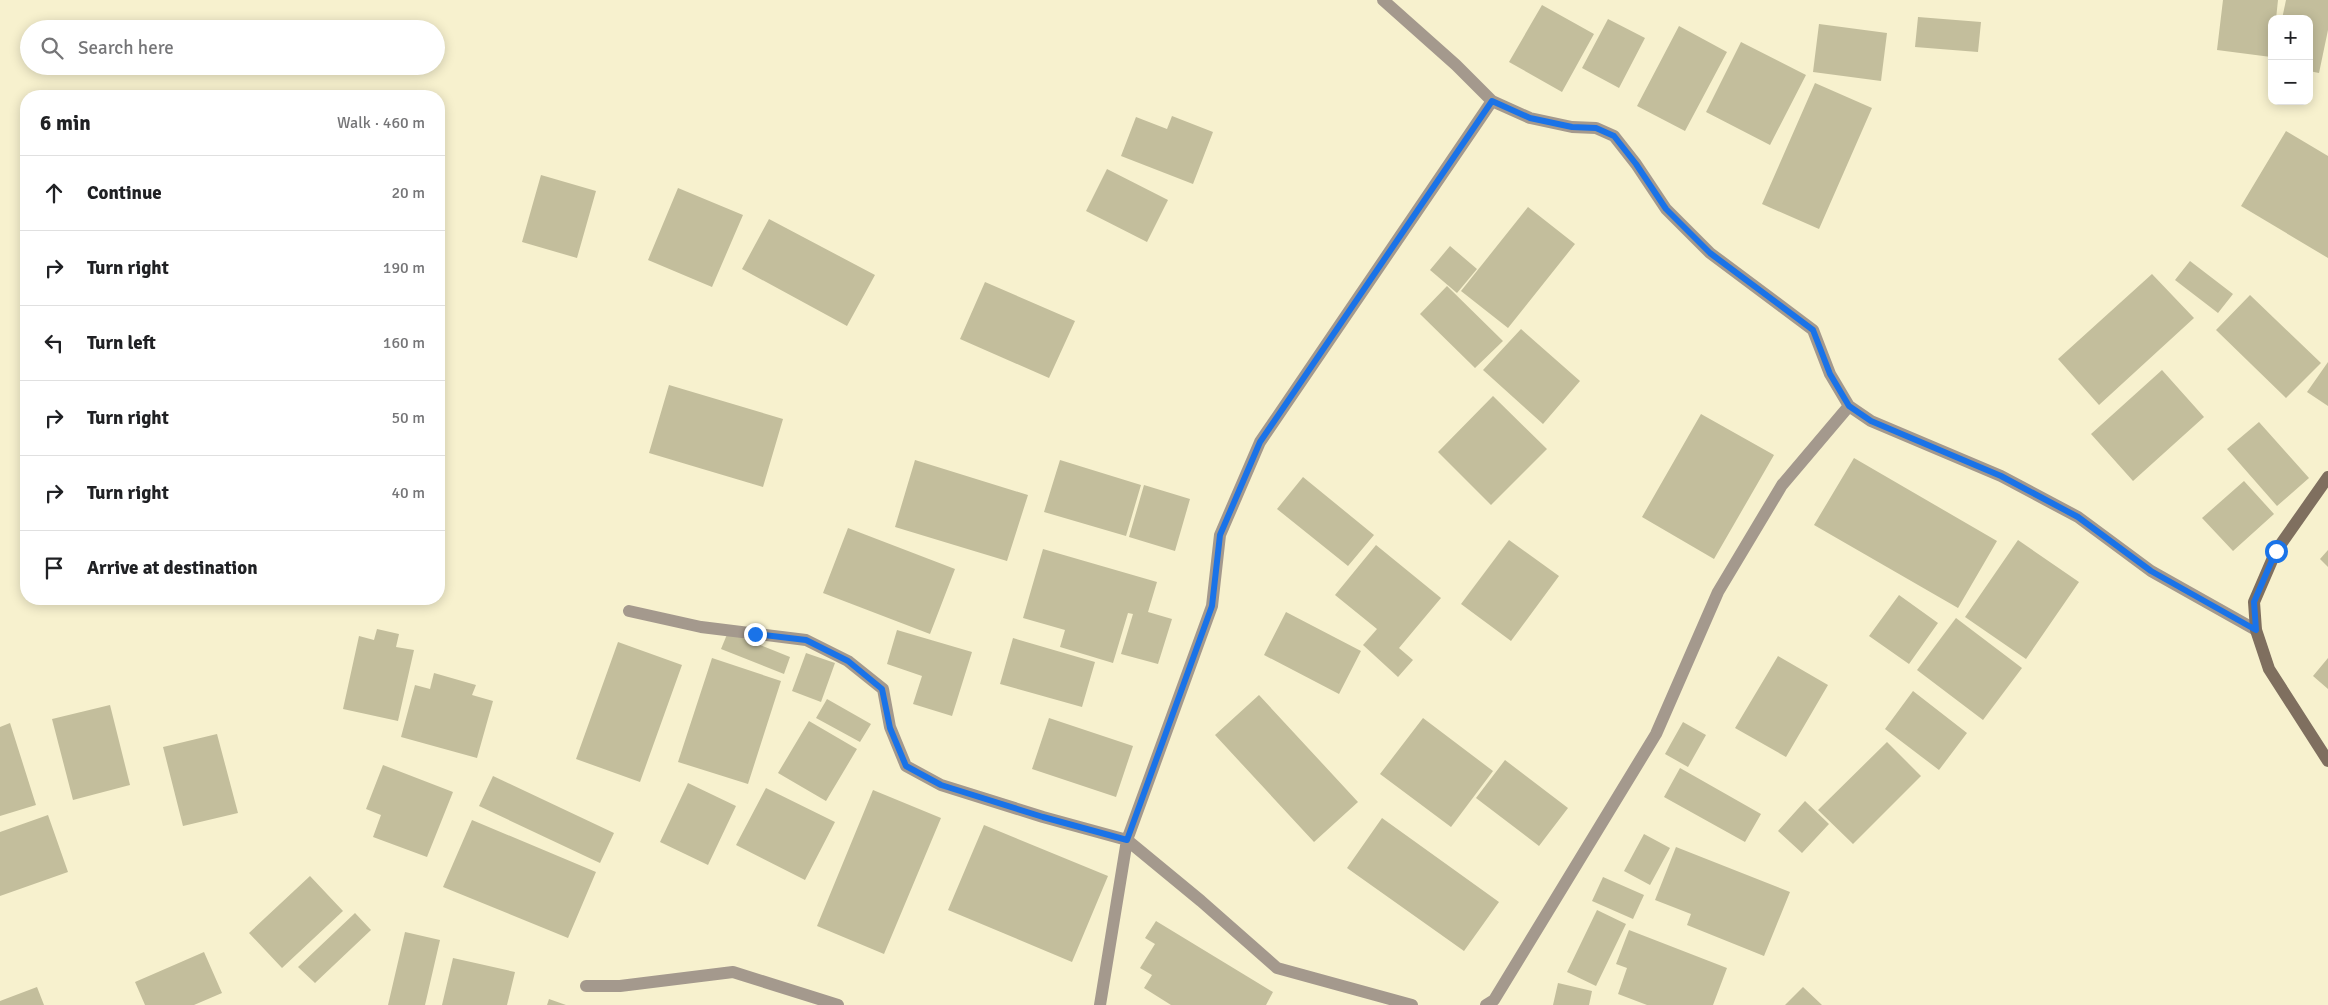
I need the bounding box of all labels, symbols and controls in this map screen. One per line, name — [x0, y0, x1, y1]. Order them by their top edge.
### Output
map controls — [2268, 15, 2313, 105]
button: + — [2268, 15, 2313, 60]
search box — [20, 20, 445, 75]
icon: search — [38, 34, 66, 62]
text: Search here — [78, 36, 174, 60]
button: − — [2268, 60, 2313, 105]
text: 6 min — [40, 110, 91, 136]
text: Walk · 460 m — [337, 113, 425, 133]
icon: ahead — [40, 179, 68, 207]
text: Continue — [87, 181, 162, 205]
text: 20 m — [391, 183, 425, 203]
icon: right — [40, 254, 68, 282]
text: Turn right — [87, 256, 169, 280]
text: 190 m — [383, 258, 425, 278]
icon: left — [40, 329, 68, 357]
text: Turn left — [87, 331, 156, 355]
text: 160 m — [383, 333, 425, 353]
icon: right — [40, 404, 68, 432]
text: Turn right — [87, 406, 169, 430]
text: 50 m — [391, 408, 425, 428]
icon: right — [40, 479, 68, 507]
text: Turn right — [87, 481, 169, 505]
text: 40 m — [391, 483, 425, 503]
route start — [2265, 540, 2288, 563]
icon: arrive — [40, 554, 68, 582]
text: Arrive at destination — [87, 556, 258, 580]
route end — [744, 623, 767, 646]

